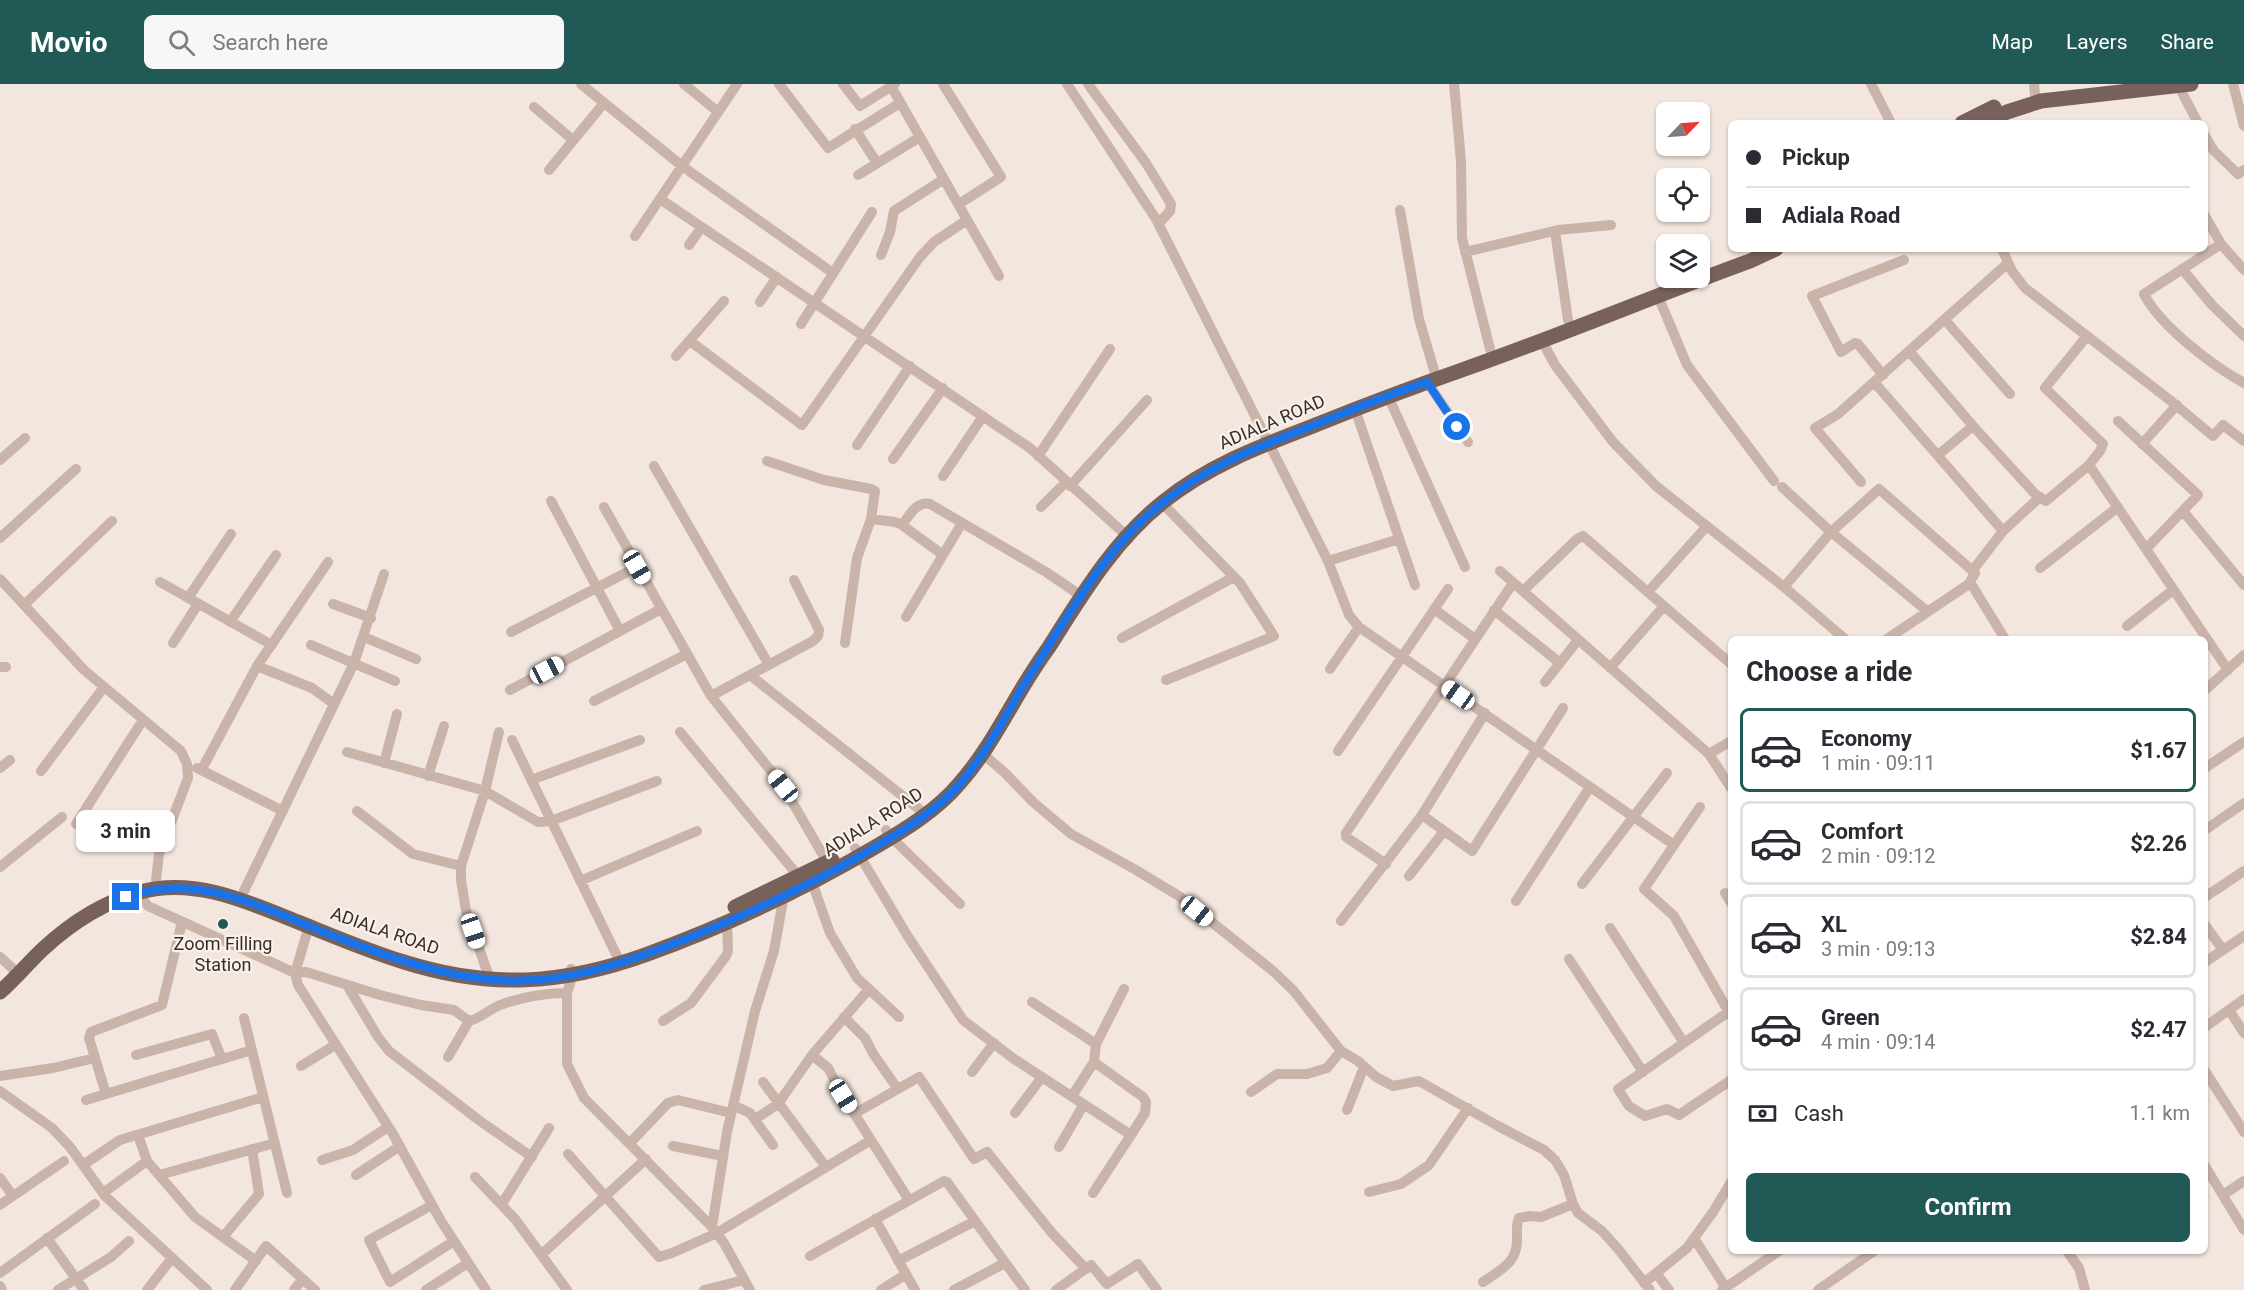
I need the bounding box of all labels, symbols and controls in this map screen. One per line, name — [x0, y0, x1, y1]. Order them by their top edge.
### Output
search box — [144, 15, 564, 69]
text: Movio — [30, 26, 108, 59]
icon: search — [165, 26, 198, 59]
text: Search here — [213, 30, 328, 55]
text: Map — [1991, 30, 2033, 54]
text: Layers — [2066, 30, 2127, 54]
text: Share — [2160, 30, 2214, 54]
north arrow — [1656, 102, 1710, 156]
map controls — [1656, 102, 1710, 288]
text: Pickup — [1782, 145, 1850, 170]
button: locate — [1656, 168, 1710, 222]
text: Adiala Road — [1782, 203, 1901, 228]
button: layers — [1656, 234, 1710, 288]
street label: ADIALA ROAD — [1216, 390, 1328, 453]
route start — [1443, 413, 1470, 440]
car — [620, 547, 654, 587]
car — [527, 654, 567, 686]
text: Choose a ride — [1746, 656, 1912, 688]
car — [1438, 677, 1478, 713]
icon: car — [1749, 723, 1803, 777]
text: Economy — [1821, 726, 1912, 751]
text: $1.67 — [2130, 738, 2187, 763]
text: 1 min · 09:11 — [1821, 751, 1936, 775]
car — [765, 766, 801, 806]
street label: ADIALA ROAD — [819, 783, 926, 860]
callout: 3 min — [76, 810, 176, 852]
icon: car — [1749, 816, 1803, 870]
text: 3 min — [100, 819, 151, 843]
text: Comfort — [1821, 819, 1903, 844]
text: $2.26 — [2130, 831, 2187, 856]
text: 2 min · 09:12 — [1821, 844, 1936, 868]
route end — [112, 883, 139, 910]
car — [1177, 893, 1217, 929]
street label: ADIALA ROAD — [328, 902, 442, 959]
icon: car — [1749, 909, 1803, 963]
car — [459, 911, 487, 951]
text: XL — [1821, 912, 1847, 937]
marker: Zoom Filling Station — [216, 917, 230, 931]
text: $2.84 — [2130, 924, 2187, 949]
place label: Zoom Filling Station — [174, 933, 272, 975]
text: 3 min · 09:13 — [1821, 937, 1936, 961]
icon: car — [1749, 1002, 1803, 1056]
text: Green — [1821, 1005, 1880, 1030]
text: $2.47 — [2130, 1017, 2187, 1042]
text: 4 min · 09:14 — [1821, 1030, 1936, 1054]
car — [826, 1076, 860, 1116]
icon: cash — [1746, 1097, 1779, 1130]
text: Cash — [1794, 1101, 1844, 1126]
text: 1.1 km — [2130, 1101, 2190, 1125]
button: Confirm — [1746, 1173, 2190, 1242]

